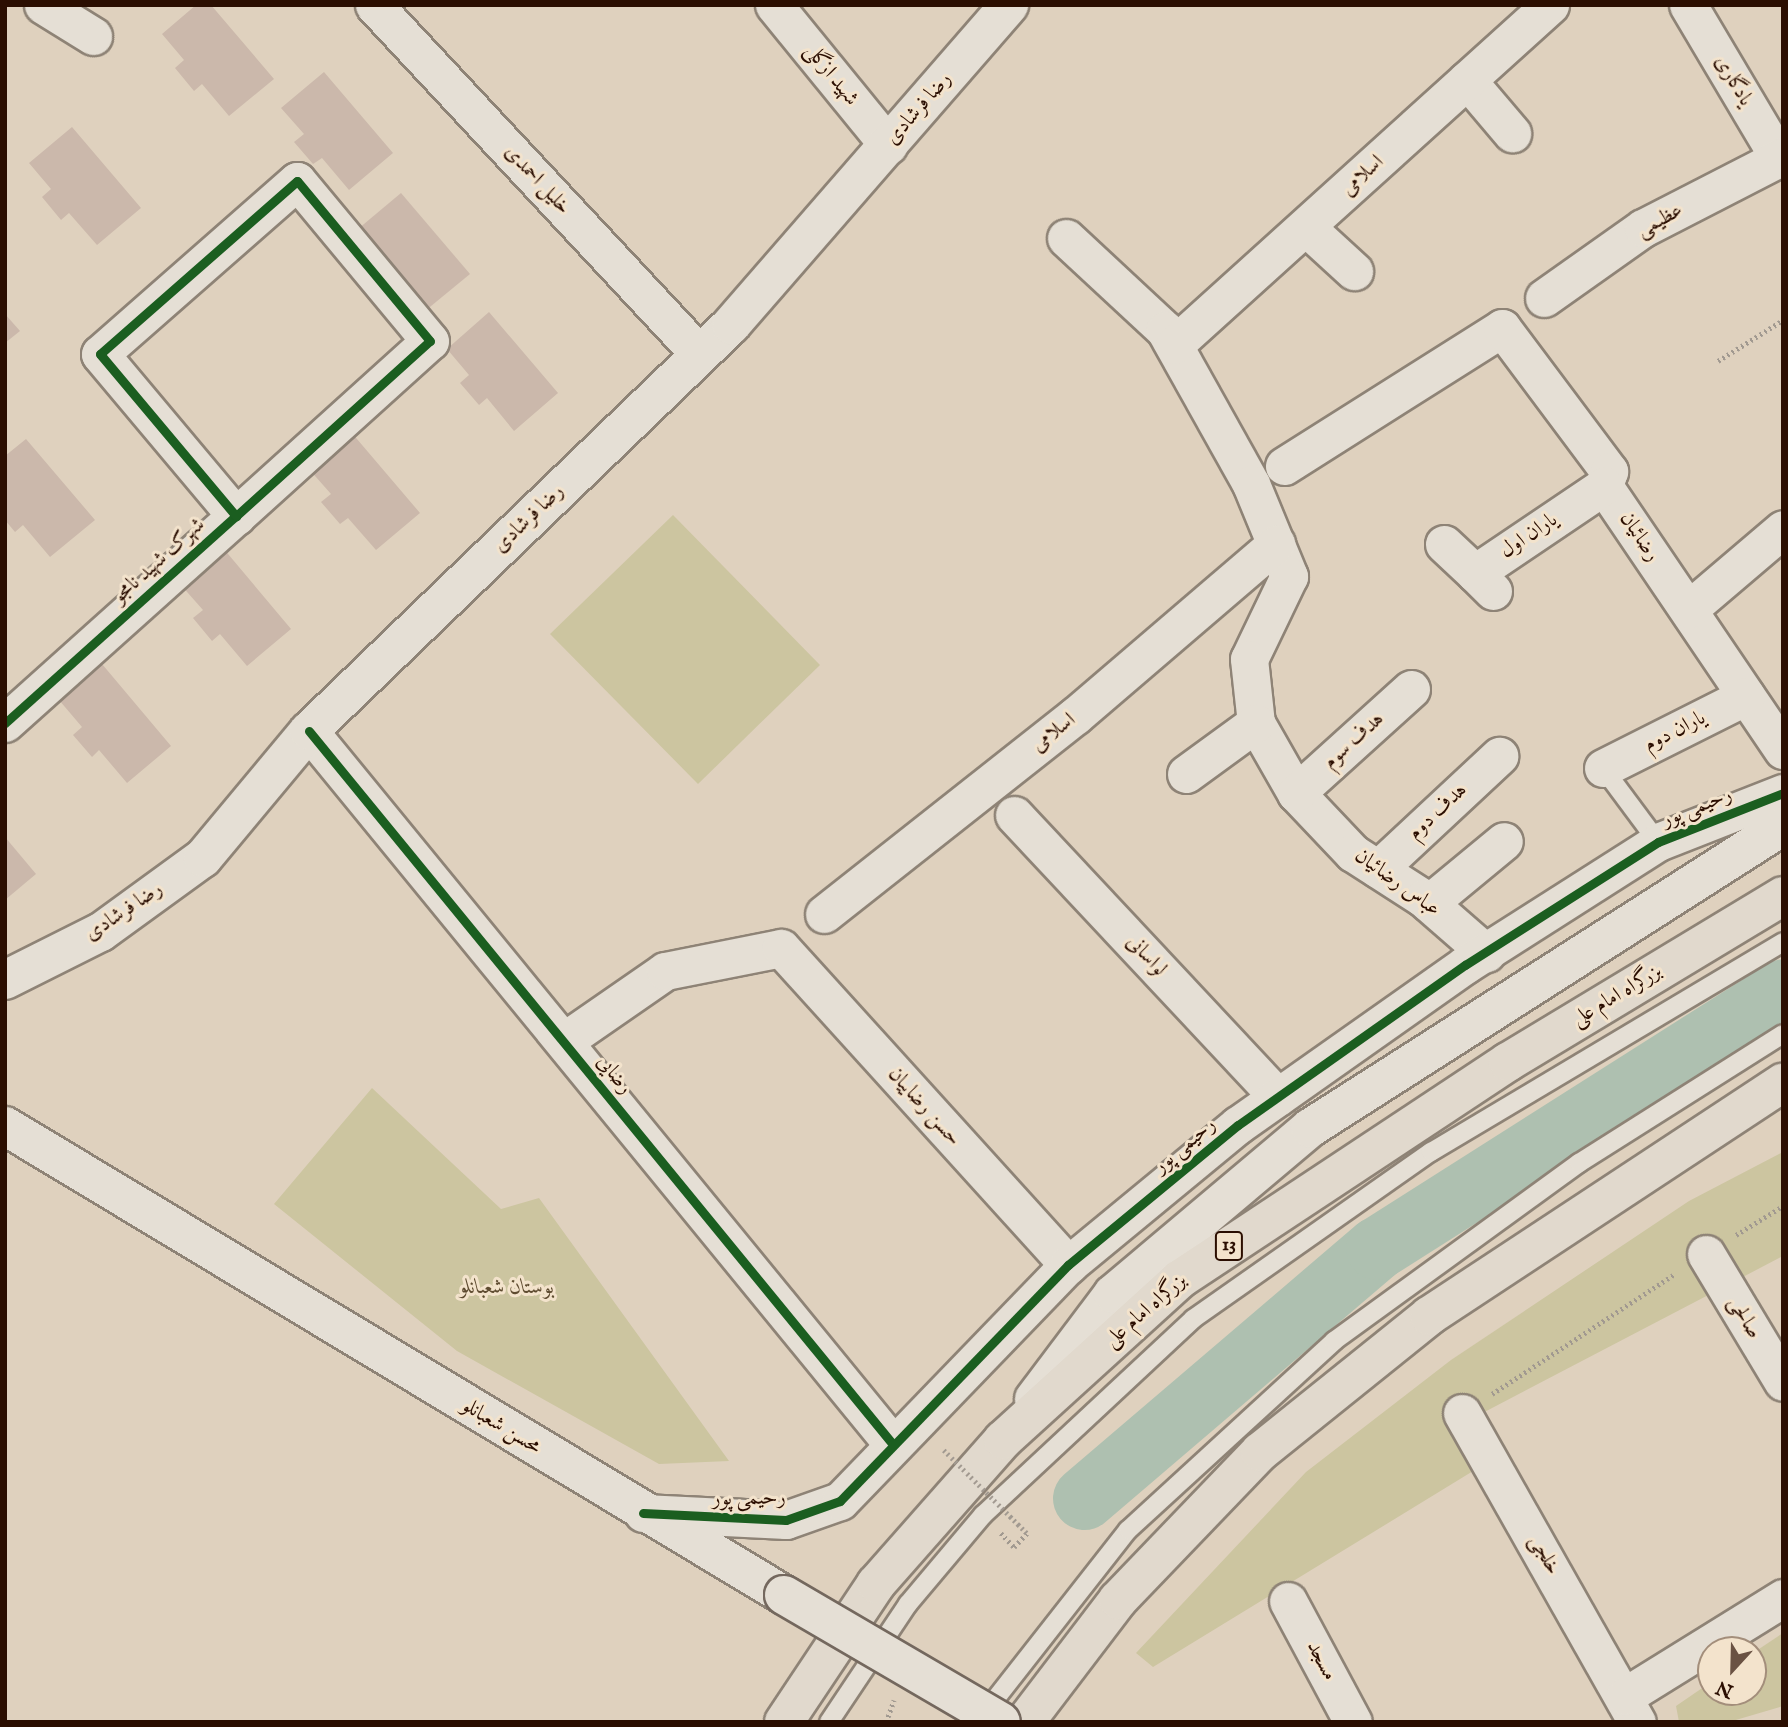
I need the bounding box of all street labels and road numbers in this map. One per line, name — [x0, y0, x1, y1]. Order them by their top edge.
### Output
street label: شهید ازگلی — [798, 39, 864, 111]
street label: یادگاری — [1708, 51, 1758, 111]
street label: رضا فرشادی — [881, 68, 957, 150]
street label: خلیل احمدی — [498, 140, 576, 220]
street label: اسلامی — [1336, 150, 1390, 202]
street label: عظیمی — [1633, 198, 1687, 244]
street label: رضا فرشادی — [489, 479, 569, 559]
street label: رضائیان — [1613, 507, 1665, 567]
street label: یاران اول — [1495, 508, 1563, 564]
street label: شهرک شهید نامجو — [107, 513, 211, 609]
street label: یاران دوم — [1640, 706, 1710, 758]
street label: هدف سوم — [1318, 707, 1390, 775]
street label: اسلامی — [1027, 708, 1081, 758]
street label: هدف دوم — [1403, 778, 1473, 846]
street label: رحیمی پور — [1658, 783, 1736, 833]
street label: عباس رضائیان — [1349, 843, 1445, 923]
street label: رضا فرشادی — [80, 877, 168, 947]
street label: لواسانی — [1121, 930, 1171, 982]
street label: بزرگراه امام علی — [1567, 959, 1667, 1033]
street label: رضایی — [591, 1050, 637, 1100]
street label: حسن رضاییان — [882, 1062, 966, 1152]
street label: رحیمی پور — [1149, 1113, 1221, 1179]
road number: 13 — [1213, 1230, 1245, 1262]
street label: بزرگراه امام علی — [1100, 1269, 1192, 1353]
street label: صالحی — [1722, 1292, 1766, 1344]
street label: محسن شعبانلو — [457, 1394, 545, 1460]
street label: رحیمی پور — [712, 1486, 786, 1512]
street label: خلجی — [1523, 1531, 1565, 1579]
street label: مسجد — [1300, 1637, 1342, 1685]

